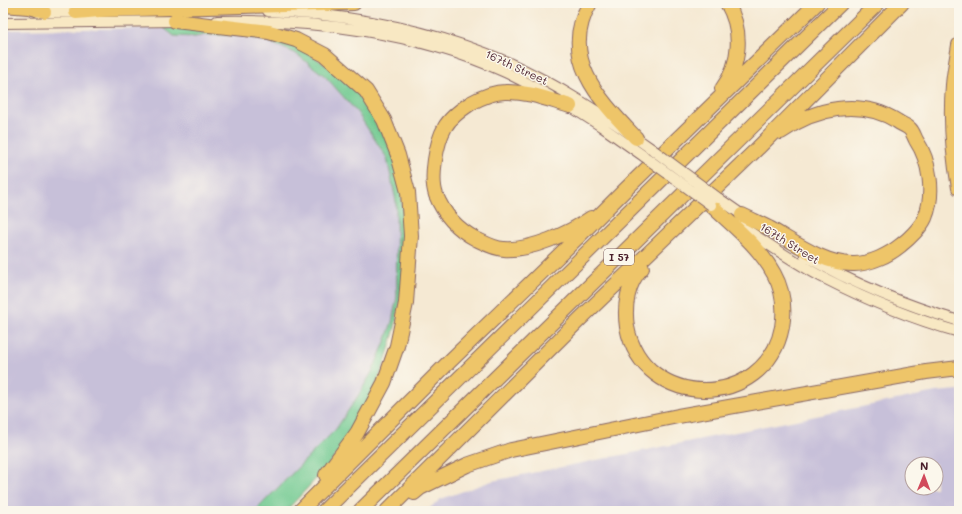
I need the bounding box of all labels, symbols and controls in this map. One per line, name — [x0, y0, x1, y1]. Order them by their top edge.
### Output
street label: 167th Street — [483, 46, 551, 88]
street label: 167th Street — [758, 219, 823, 267]
road number: I 57 — [604, 249, 634, 265]
north arrow — [904, 456, 944, 496]
text: N — [920, 458, 928, 473]

